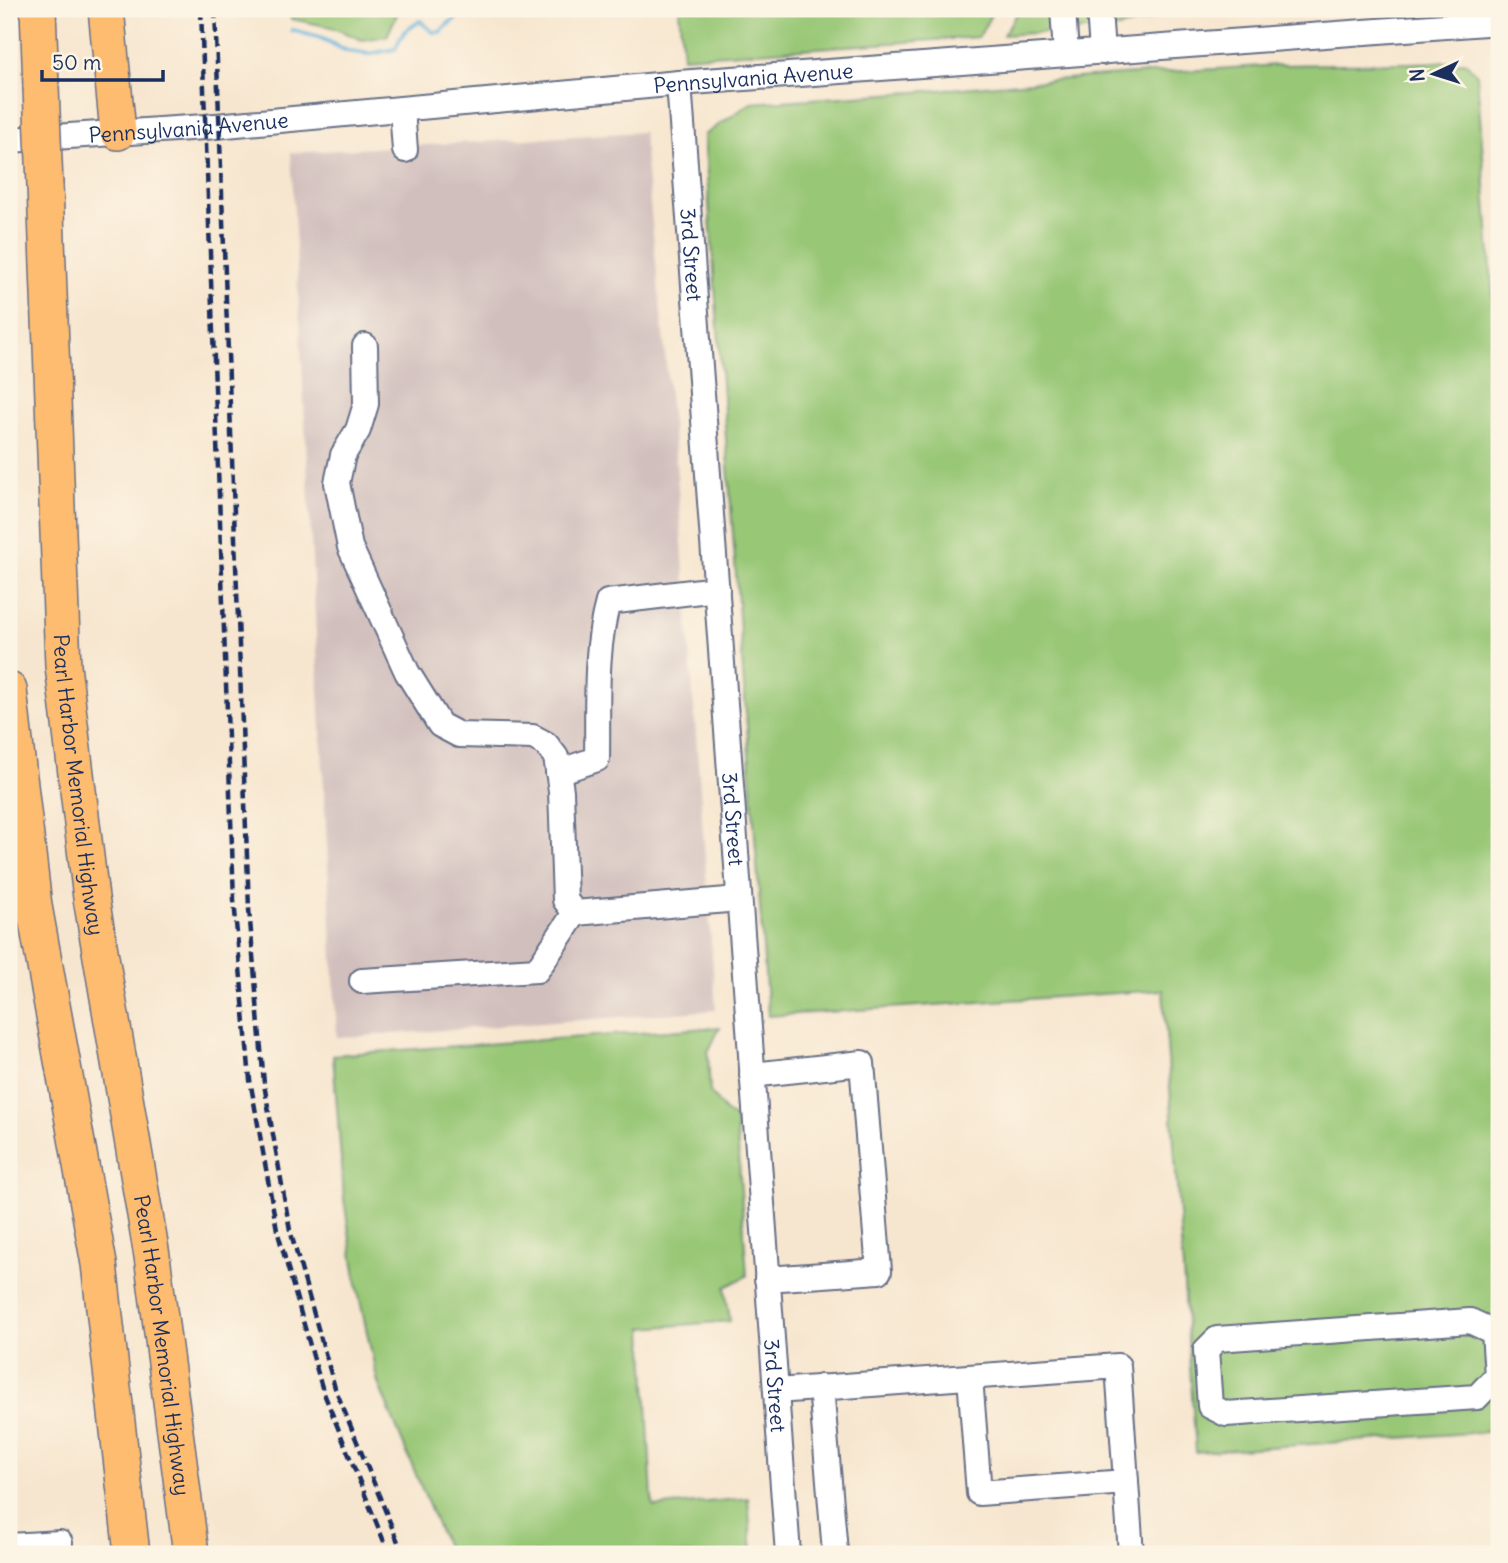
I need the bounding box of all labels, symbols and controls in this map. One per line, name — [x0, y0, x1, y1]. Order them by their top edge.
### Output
scale bar — [42, 38, 163, 82]
north arrow — [1400, 38, 1470, 108]
text: 50 m — [52, 49, 101, 76]
street label: Pennsylvania Avenue — [652, 57, 854, 99]
text: N — [1405, 68, 1429, 83]
street label: Pennsylvania Avenue — [88, 106, 290, 148]
street label: 3rd Street — [675, 207, 709, 302]
street label: Pearl Harbor Memorial Highway — [48, 633, 111, 937]
street label: 3rd Street — [717, 771, 750, 867]
street label: Pearl Harbor Memorial Highway — [128, 1193, 197, 1497]
street label: 3rd Street — [759, 1338, 792, 1433]

